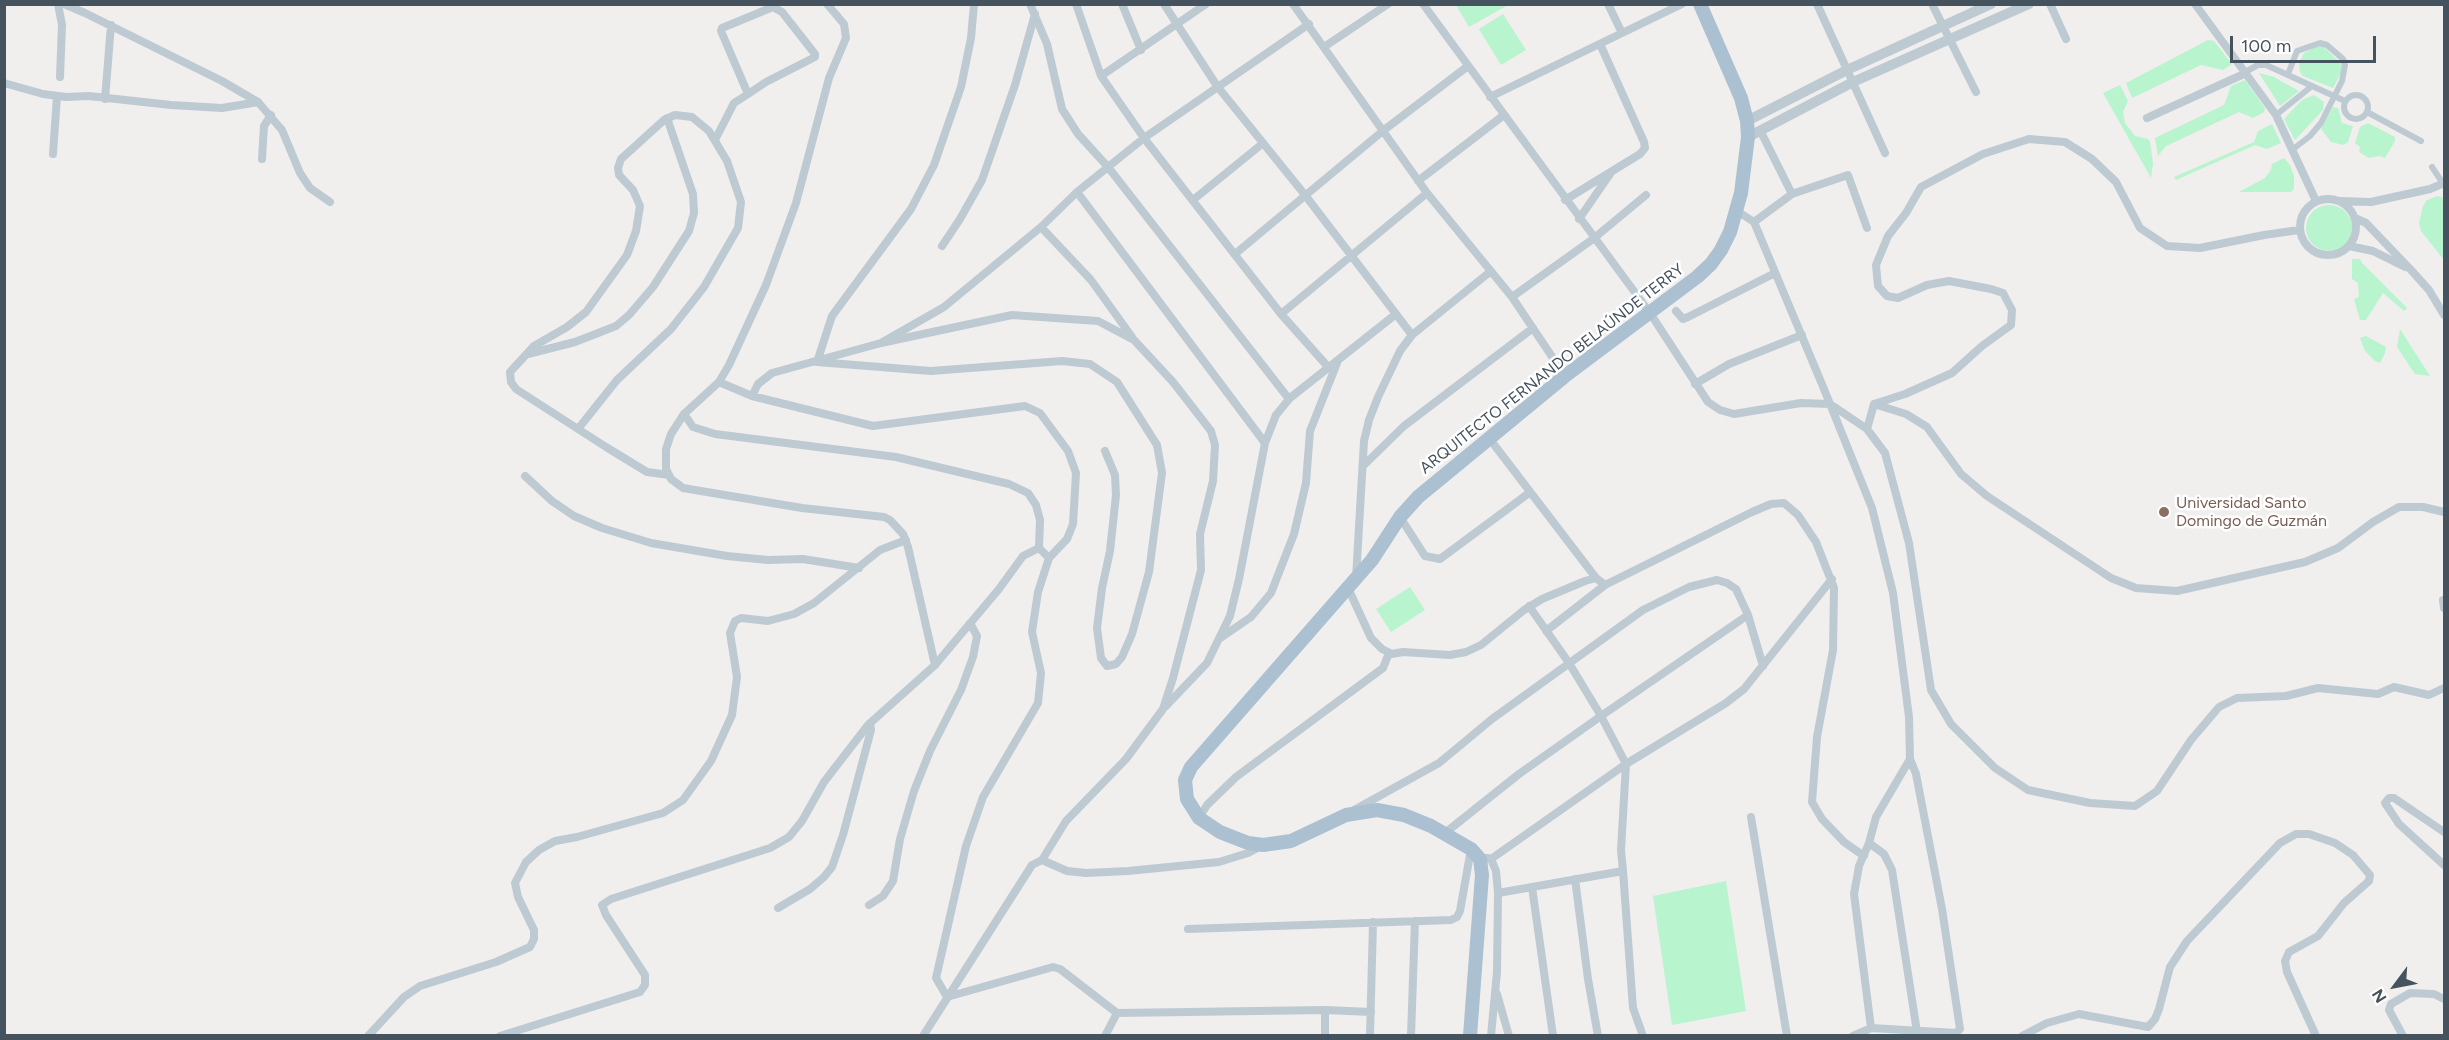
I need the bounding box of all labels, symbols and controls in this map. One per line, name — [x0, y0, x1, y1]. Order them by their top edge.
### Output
scale bar — [2233, 24, 2378, 62]
text: 100 m — [2241, 35, 2291, 57]
street label: ARQUITECTO FERNANDO BELAÚNDE TERRY — [1416, 260, 1688, 478]
place label: Universidad Santo Domingo de Guzmán — [2176, 493, 2327, 531]
marker: Universidad Santo Domingo de Guzmán — [2157, 505, 2171, 519]
north arrow — [2365, 956, 2425, 1016]
text: N — [2368, 986, 2391, 1006]

